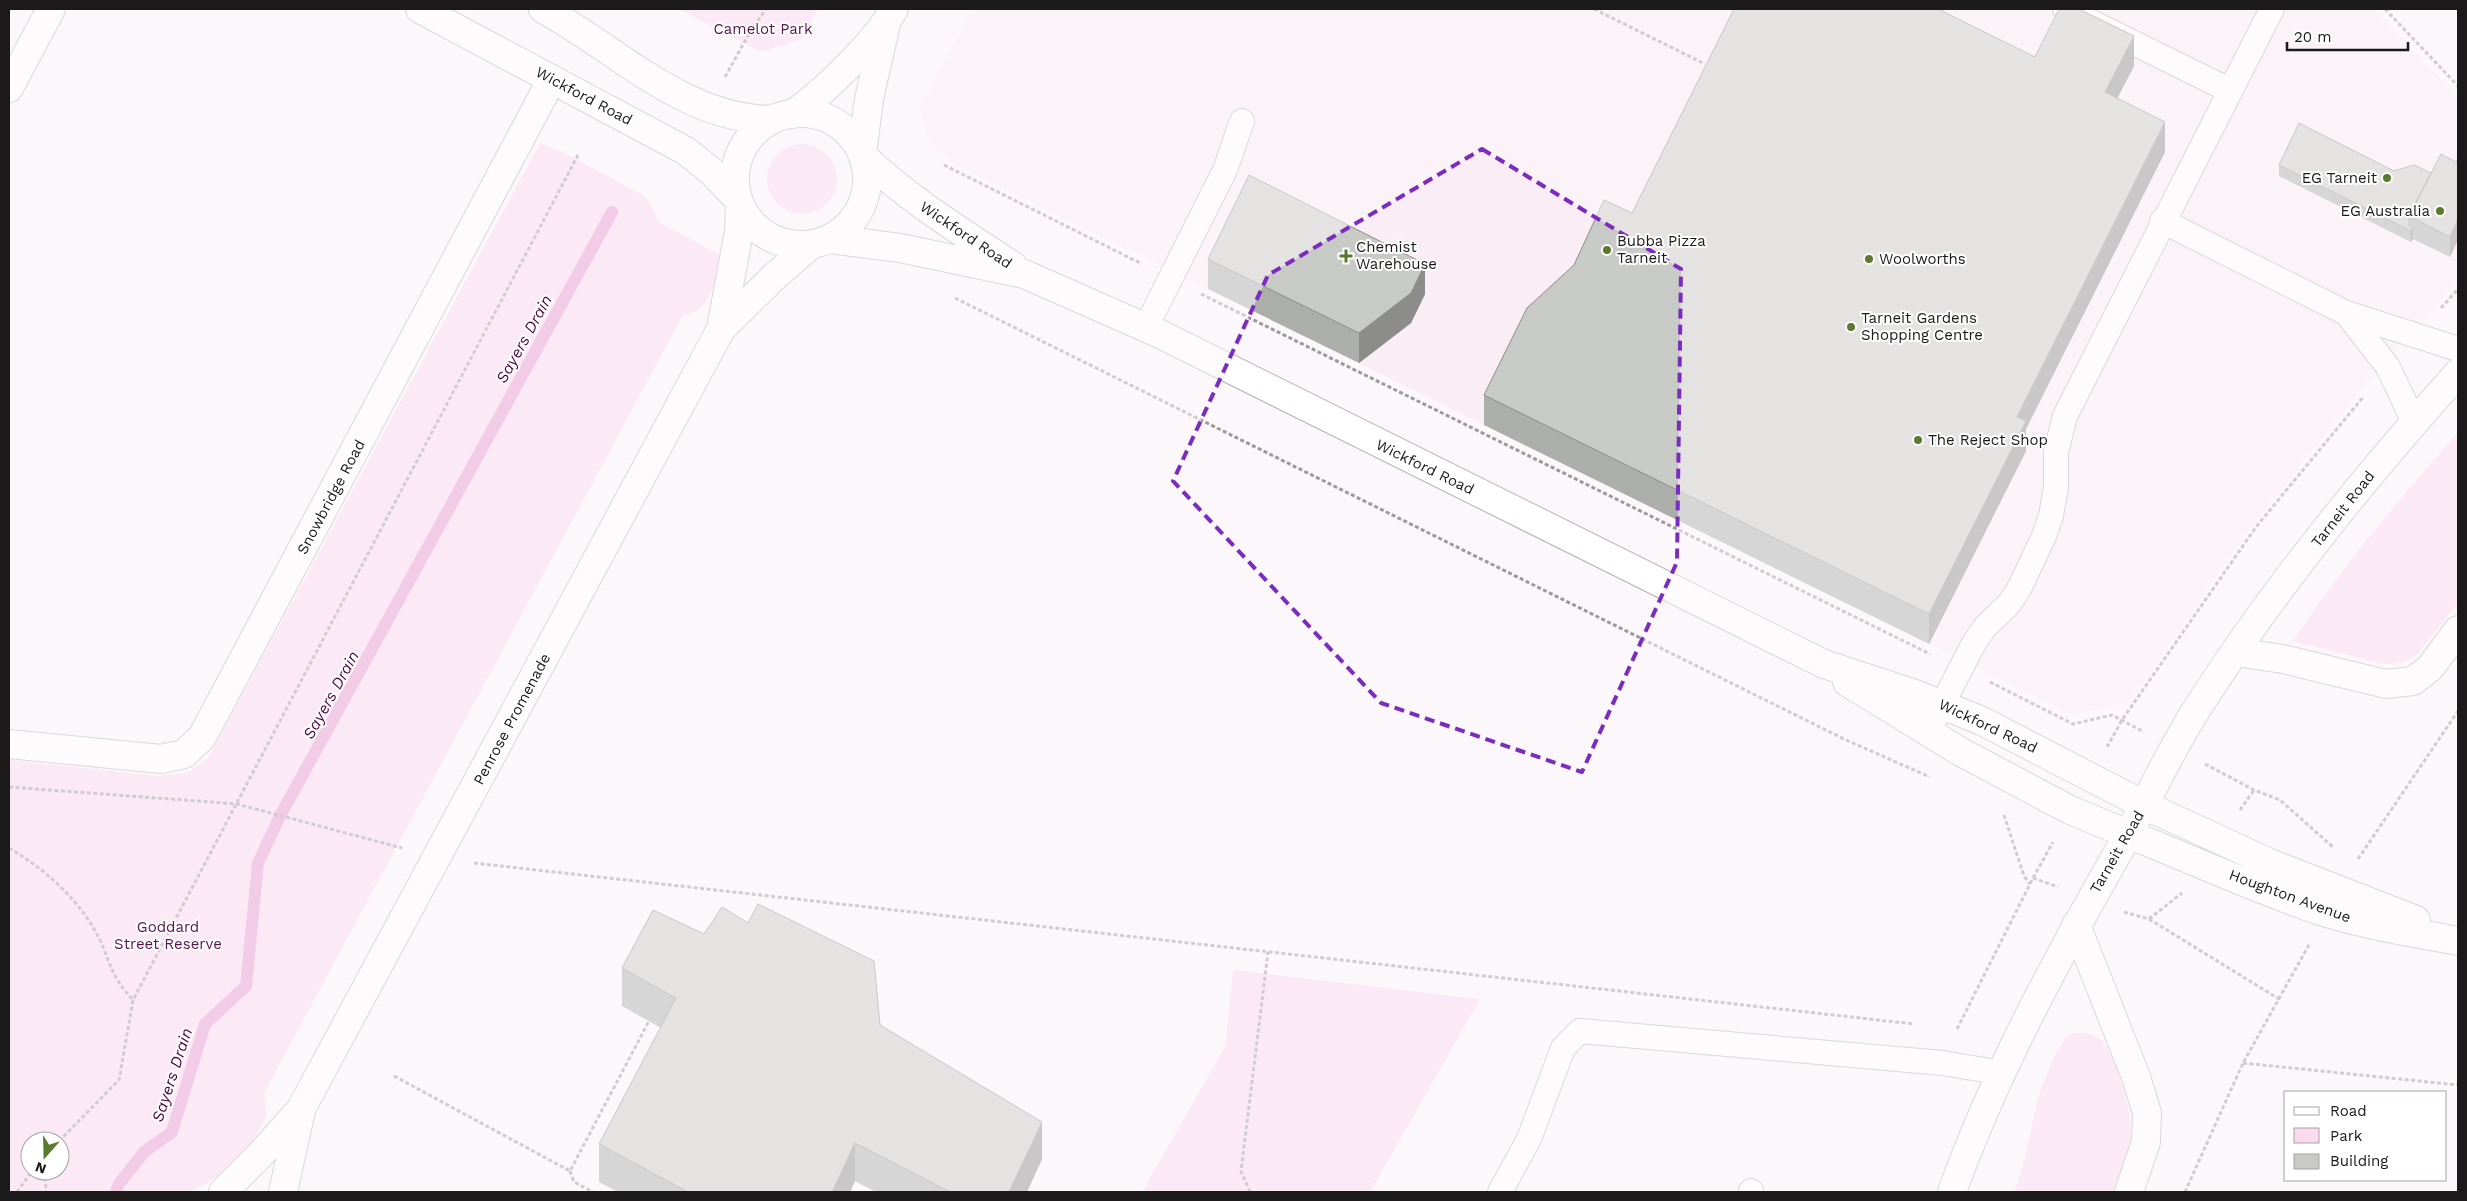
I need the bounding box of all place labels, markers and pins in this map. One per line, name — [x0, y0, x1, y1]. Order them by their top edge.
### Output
place label: EG Tarneit — [2302, 169, 2378, 187]
marker: EG Tarneit — [2381, 172, 2393, 184]
place label: EG Australia — [2341, 202, 2431, 220]
marker: EG Australia — [2434, 205, 2446, 217]
place label: Bubba Pizza Tarneit — [1617, 232, 1706, 267]
place label: Chemist Warehouse — [1356, 238, 1437, 273]
marker: Bubba Pizza Tarneit — [1601, 244, 1613, 256]
marker: Chemist Warehouse — [1340, 250, 1352, 262]
place label: Woolworths — [1879, 250, 1966, 268]
marker: Woolworths — [1863, 253, 1875, 265]
place label: Tarneit Gardens Shopping Centre — [1861, 309, 1983, 344]
marker: Tarneit Gardens Shopping Centre — [1845, 321, 1857, 333]
place label: The Reject Shop — [1928, 431, 2048, 449]
marker: The Reject Shop — [1912, 434, 1924, 446]

